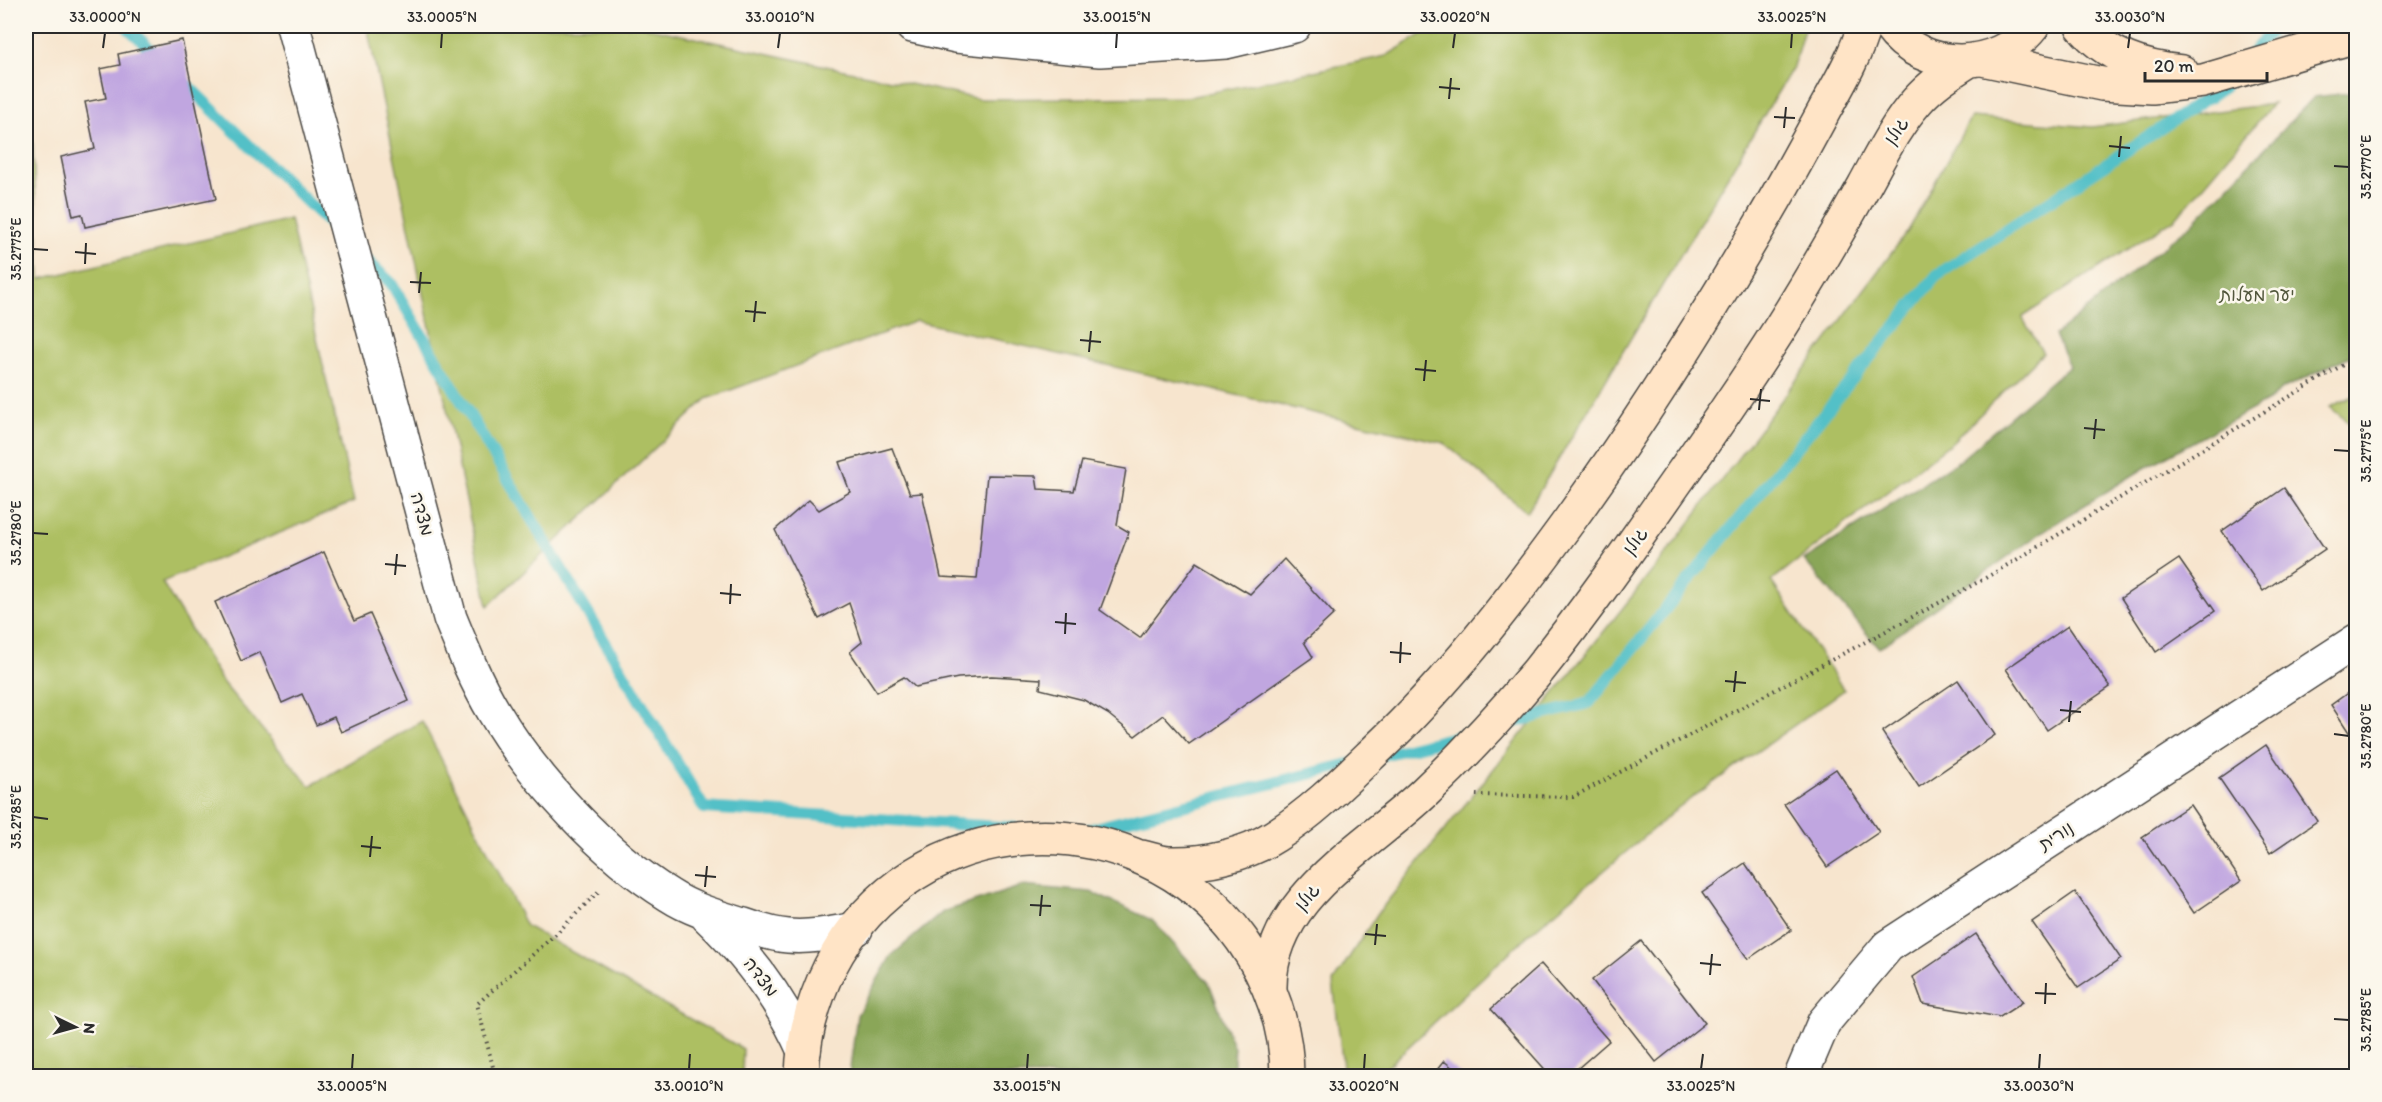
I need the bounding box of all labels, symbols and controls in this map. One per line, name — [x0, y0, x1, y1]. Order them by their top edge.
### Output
text: 33.0000°N — [69, 8, 141, 26]
text: 33.0005°N — [407, 8, 477, 26]
text: 33.0010°N — [745, 8, 815, 26]
text: 33.0015°N — [1083, 8, 1151, 26]
text: 33.0020°N — [1420, 8, 1490, 26]
text: 33.0025°N — [1758, 8, 1826, 26]
text: 33.0030°N — [2095, 8, 2165, 26]
scale bar — [2145, 45, 2266, 83]
text: 20 m — [2154, 55, 2194, 77]
street label: גולן — [1879, 113, 1913, 149]
text: 35.2770°E — [2357, 135, 2375, 199]
text: 35.2775°E — [7, 217, 25, 281]
park label: יער מעלות — [2218, 284, 2295, 306]
text: 35.2775°E — [2357, 419, 2375, 483]
street label: מצדה — [406, 490, 438, 538]
text: 35.2780°E — [7, 500, 25, 566]
street label: גולן — [1618, 523, 1652, 559]
text: 35.2780°E — [2357, 703, 2375, 769]
text: 35.2785°E — [7, 785, 25, 849]
street label: נורית — [2034, 817, 2077, 856]
street label: גולן — [1290, 879, 1324, 915]
street label: מצדה — [739, 953, 783, 1001]
text: 35.2785°E — [2357, 988, 2375, 1052]
north arrow — [45, 997, 105, 1057]
text: N — [80, 1022, 99, 1034]
text: 33.0005°N — [317, 1077, 387, 1095]
text: 33.0010°N — [654, 1077, 724, 1095]
text: 33.0015°N — [993, 1077, 1061, 1095]
text: 33.0020°N — [1329, 1077, 1399, 1095]
text: 33.0025°N — [1667, 1077, 1735, 1095]
text: 33.0030°N — [2004, 1077, 2074, 1095]

